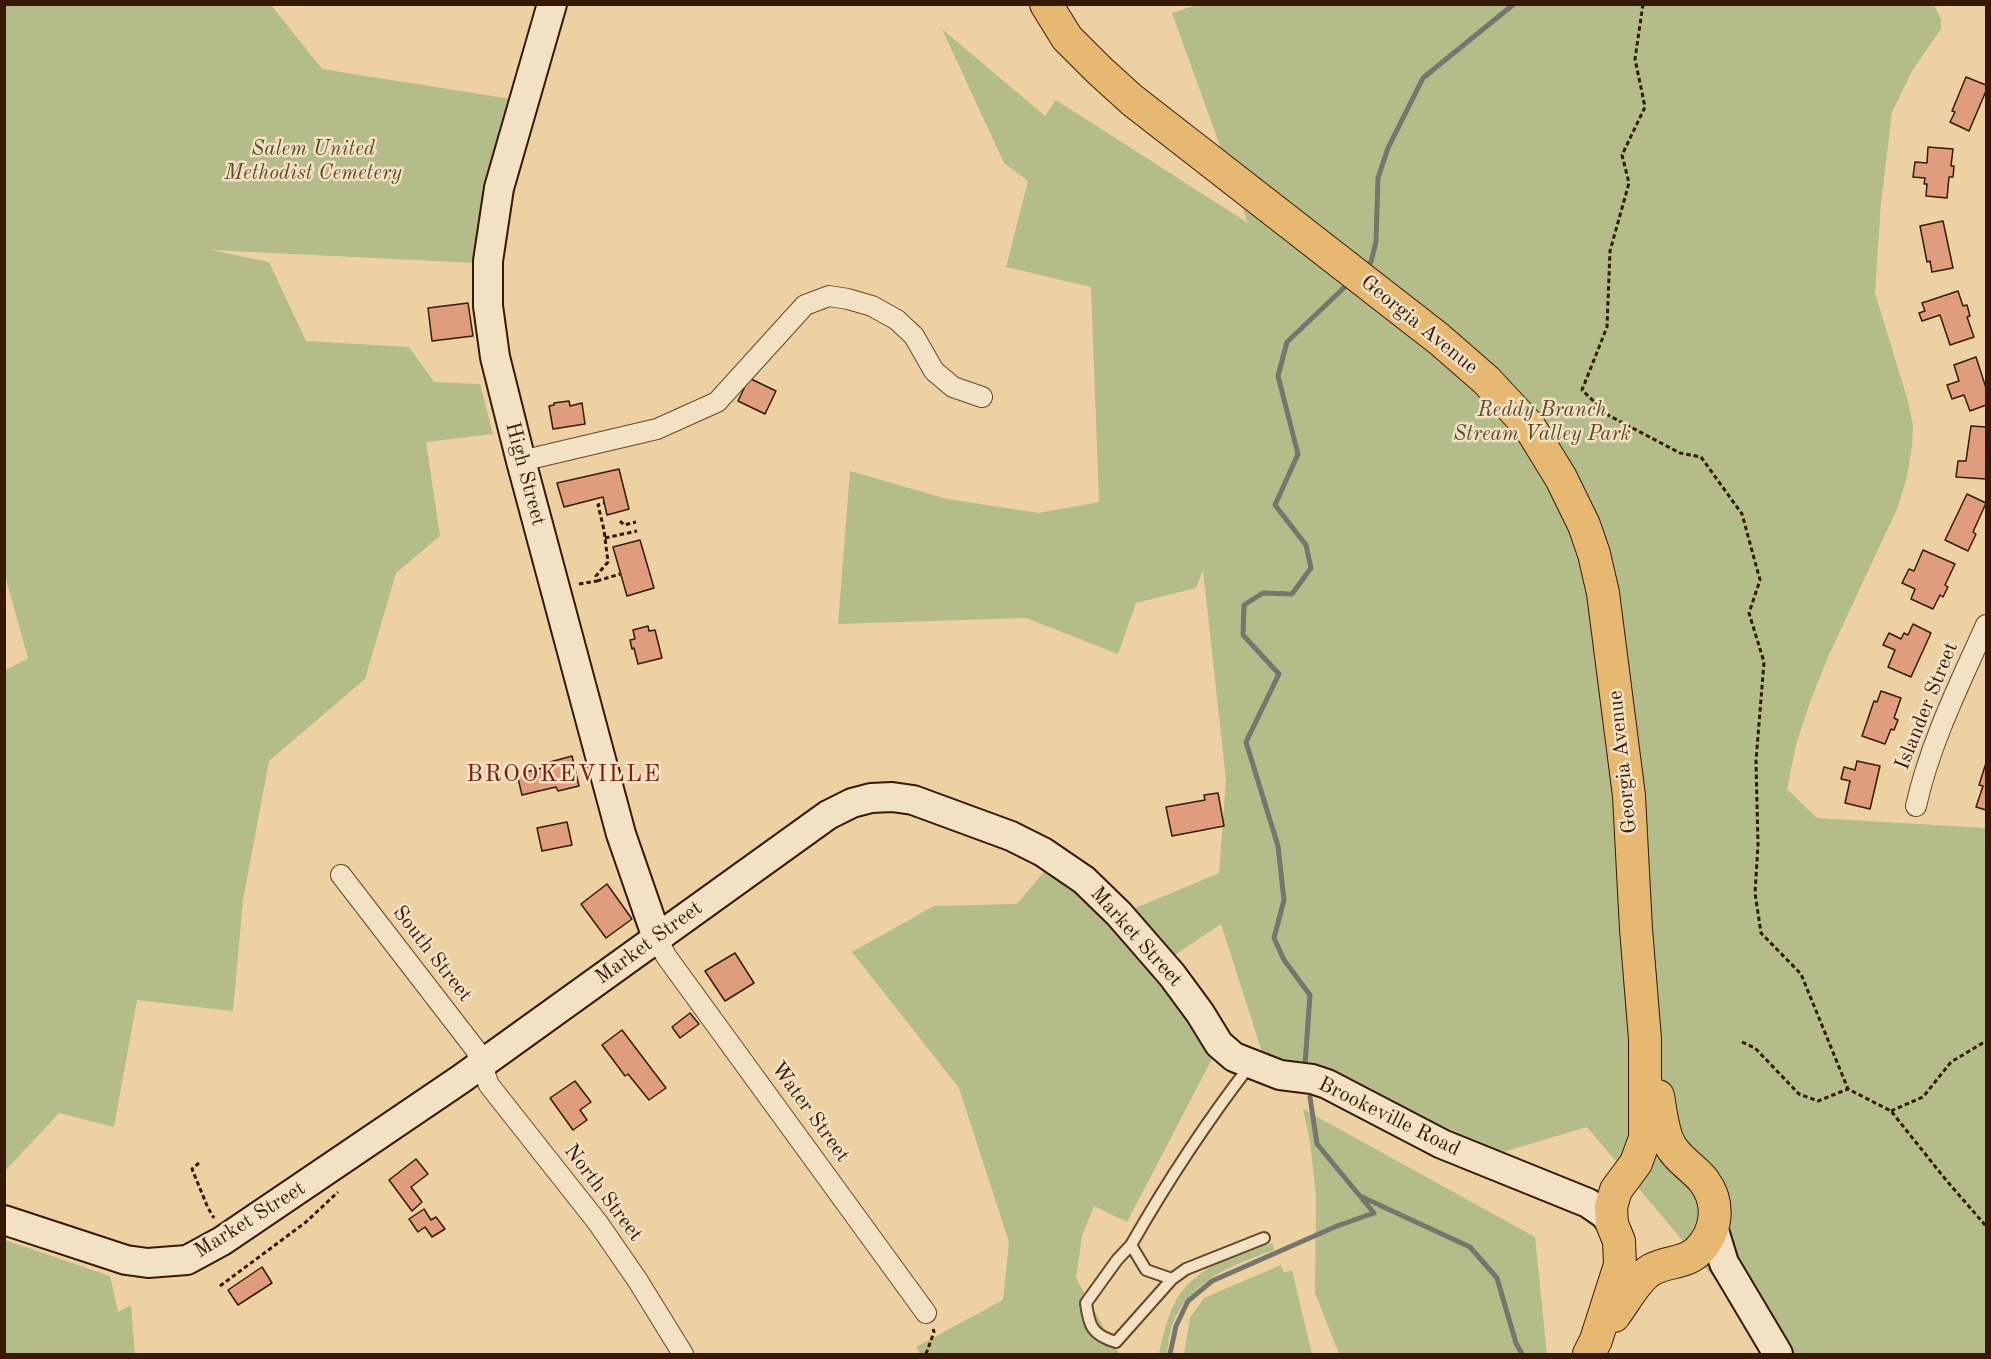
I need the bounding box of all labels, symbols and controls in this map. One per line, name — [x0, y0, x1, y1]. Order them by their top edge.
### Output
park label: Salem United Methodist Cemetery — [224, 136, 402, 186]
street label: Georgia Avenue — [1355, 270, 1483, 380]
park label: Reddy Branch Stream Valley Park — [1453, 397, 1631, 447]
street label: High Street — [499, 419, 551, 529]
street label: Islander Street — [1890, 638, 1964, 774]
street label: Georgia Avenue — [1603, 689, 1643, 835]
district label: BROOKEVILLE — [466, 761, 662, 789]
street label: Market Street — [1084, 882, 1188, 992]
street label: Market Street — [591, 896, 707, 990]
street label: South Street — [387, 901, 477, 1007]
street label: Water Street — [765, 1057, 855, 1167]
street label: Brookeville Road — [1314, 1072, 1464, 1162]
street label: North Street — [558, 1139, 648, 1247]
street label: Market Street — [190, 1176, 310, 1264]

